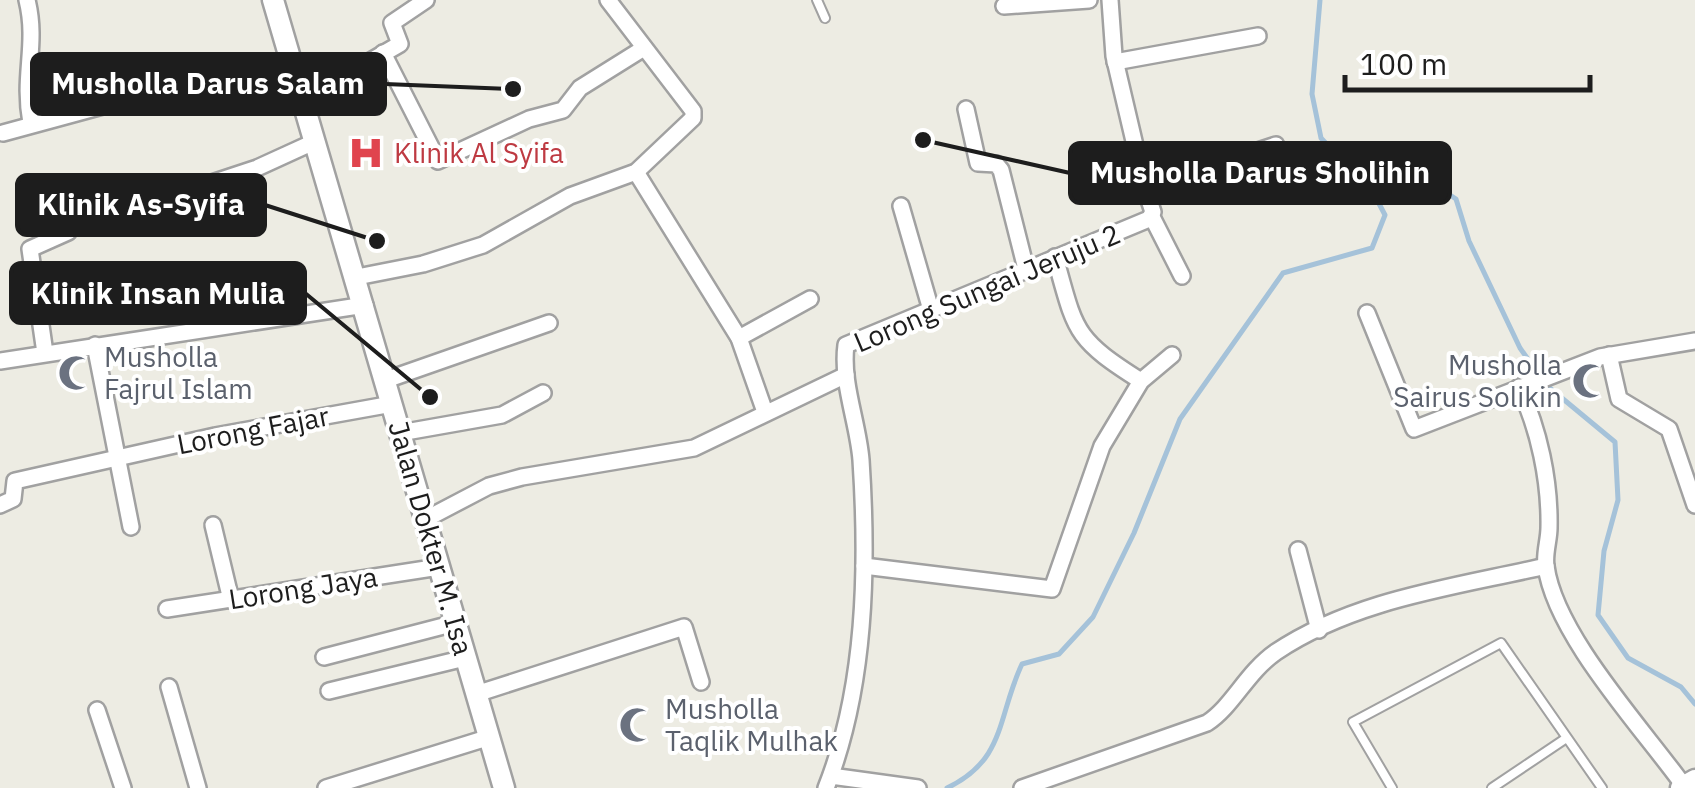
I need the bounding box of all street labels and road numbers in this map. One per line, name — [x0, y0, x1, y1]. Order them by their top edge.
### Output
street label: Lorong Sungai Jeruju 2 — [848, 215, 1126, 360]
street label: Lorong Fajar — [174, 397, 332, 462]
street label: Jalan Dokter M. Isa — [380, 416, 483, 659]
street label: Lorong Jaya — [226, 557, 380, 618]

